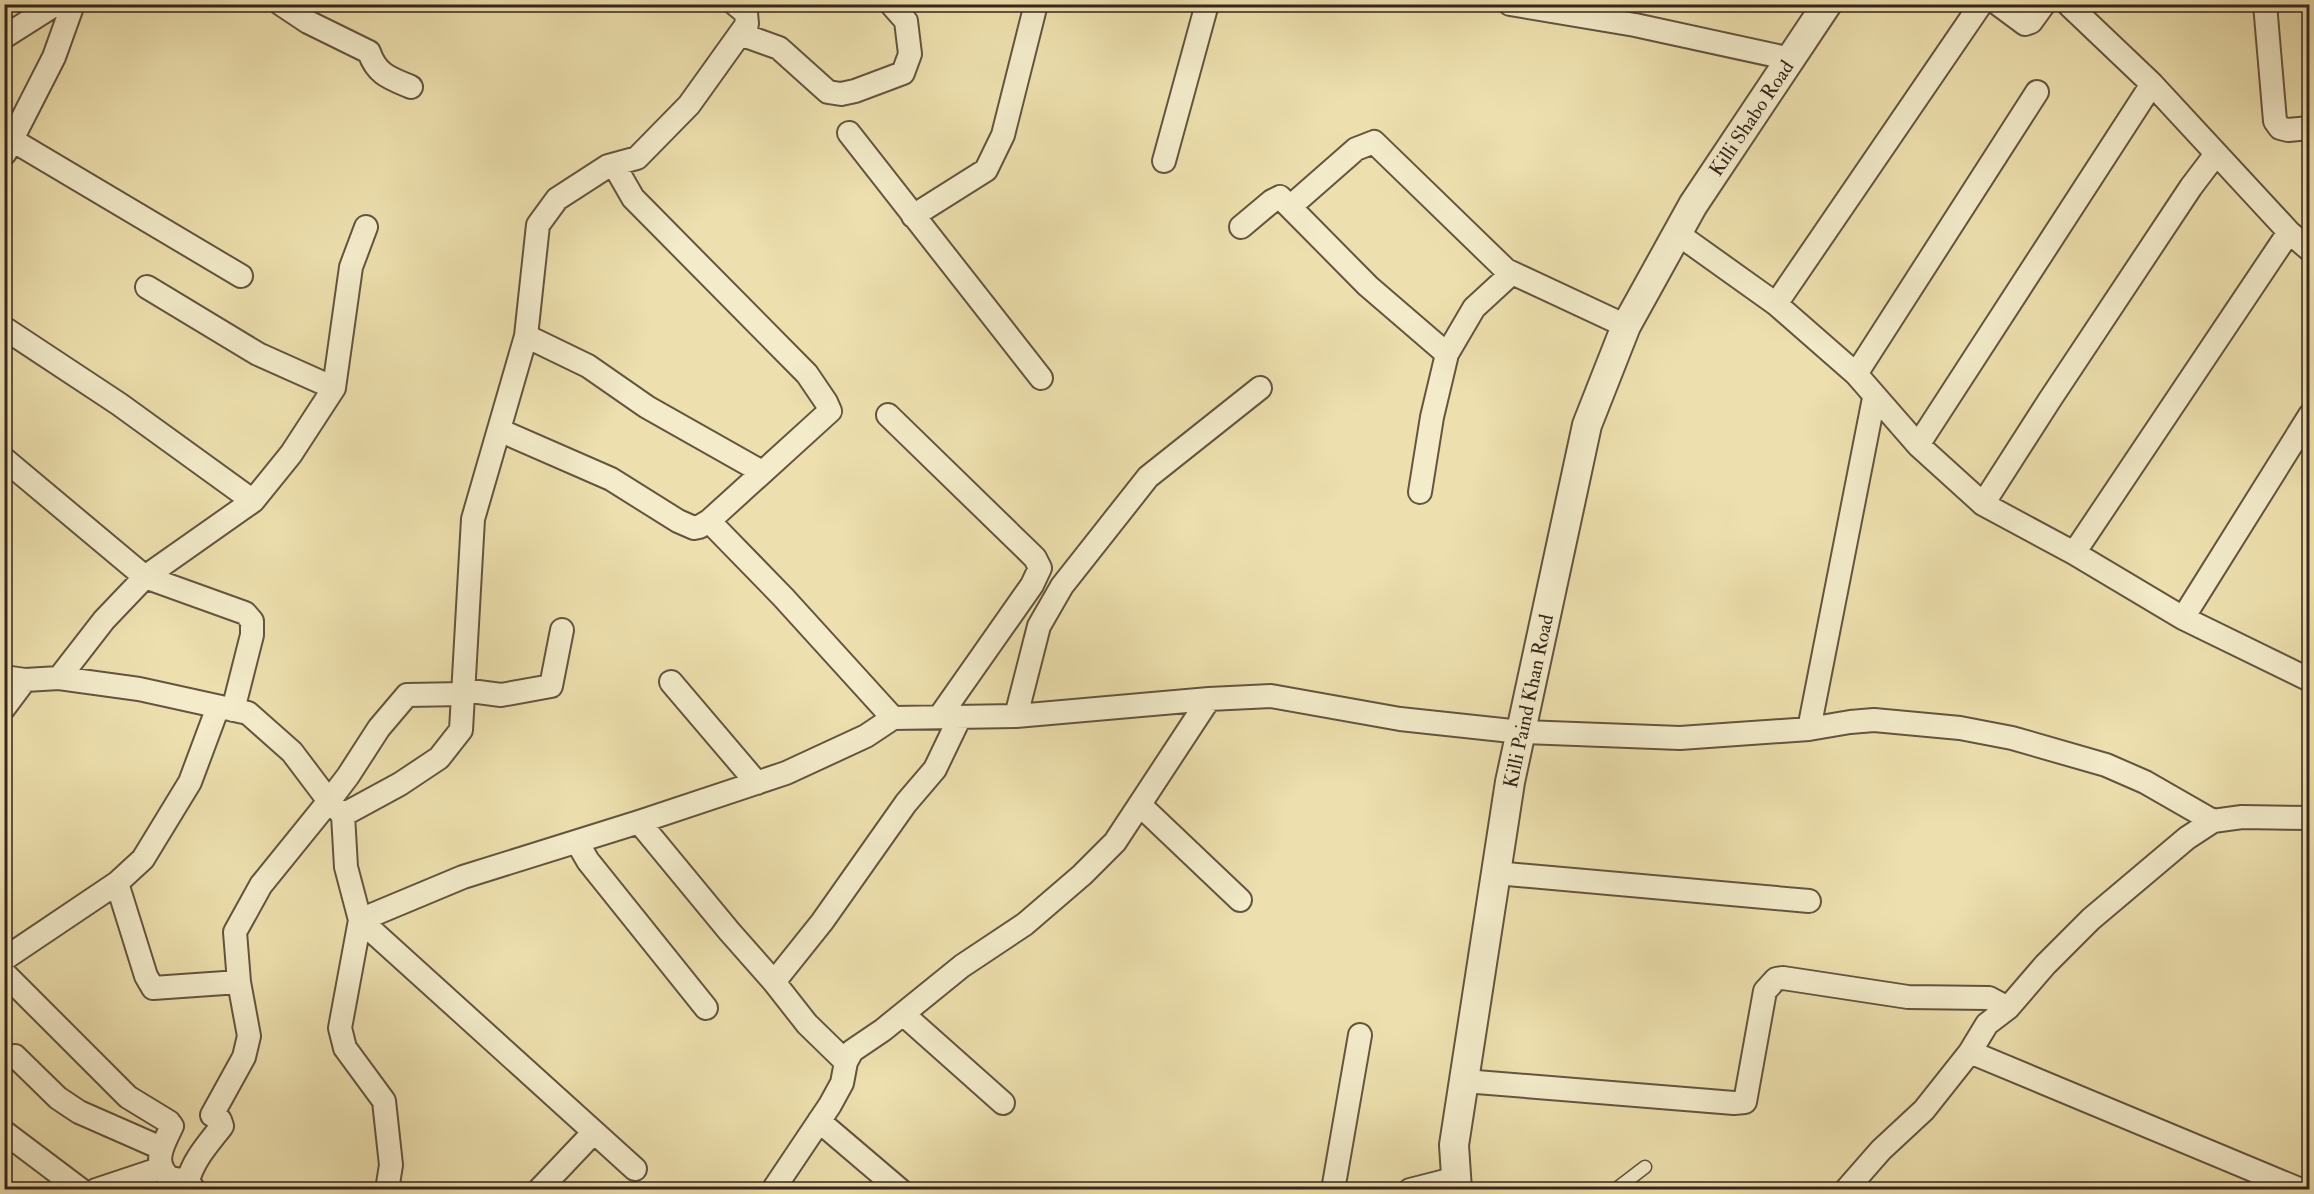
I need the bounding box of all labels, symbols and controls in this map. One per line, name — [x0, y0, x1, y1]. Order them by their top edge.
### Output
street label: Killi Shabo Road — [1703, 55, 1799, 181]
street label: Killi Paind Khan Road — [1498, 612, 1559, 790]

